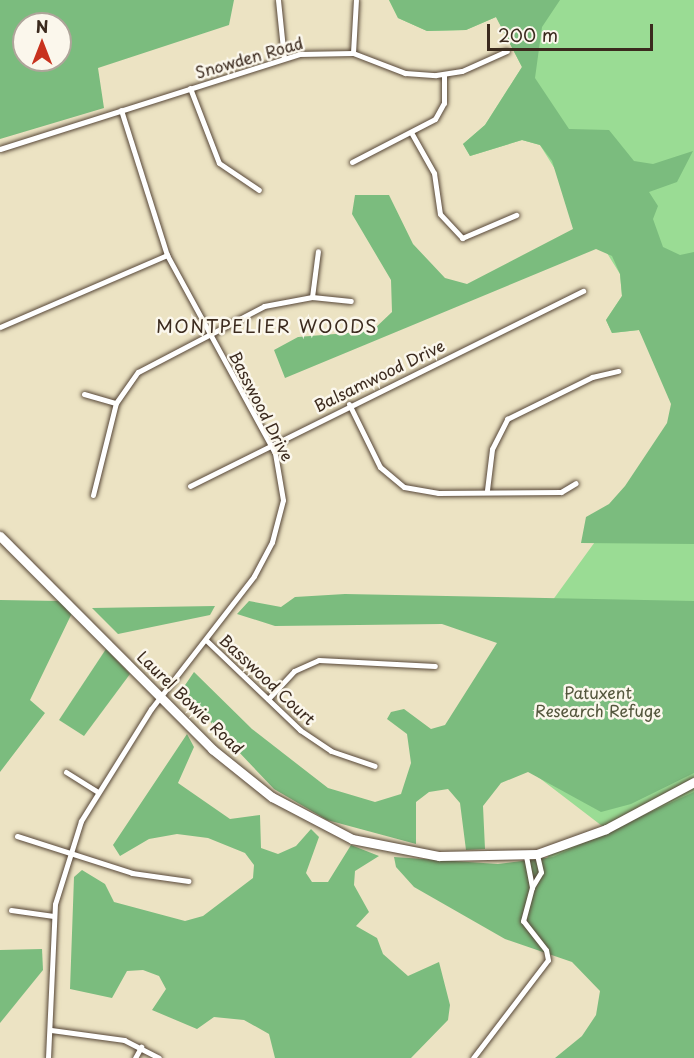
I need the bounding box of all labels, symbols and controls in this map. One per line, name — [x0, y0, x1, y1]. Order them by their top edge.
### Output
north arrow — [12, 12, 72, 72]
scale bar — [490, 12, 656, 50]
text: N — [36, 14, 48, 38]
text: 200 m — [498, 21, 558, 48]
street label: Snowden Road — [193, 32, 305, 82]
district label: MONTPELIER WOODS — [156, 315, 378, 337]
street label: Balsamwood Drive — [310, 335, 448, 415]
street label: Basswood Drive — [226, 347, 298, 465]
street label: Basswood Court — [216, 629, 320, 729]
street label: Laurel Bowie Road — [134, 646, 248, 758]
park label: Patuxent Research Refuge — [534, 682, 662, 720]

